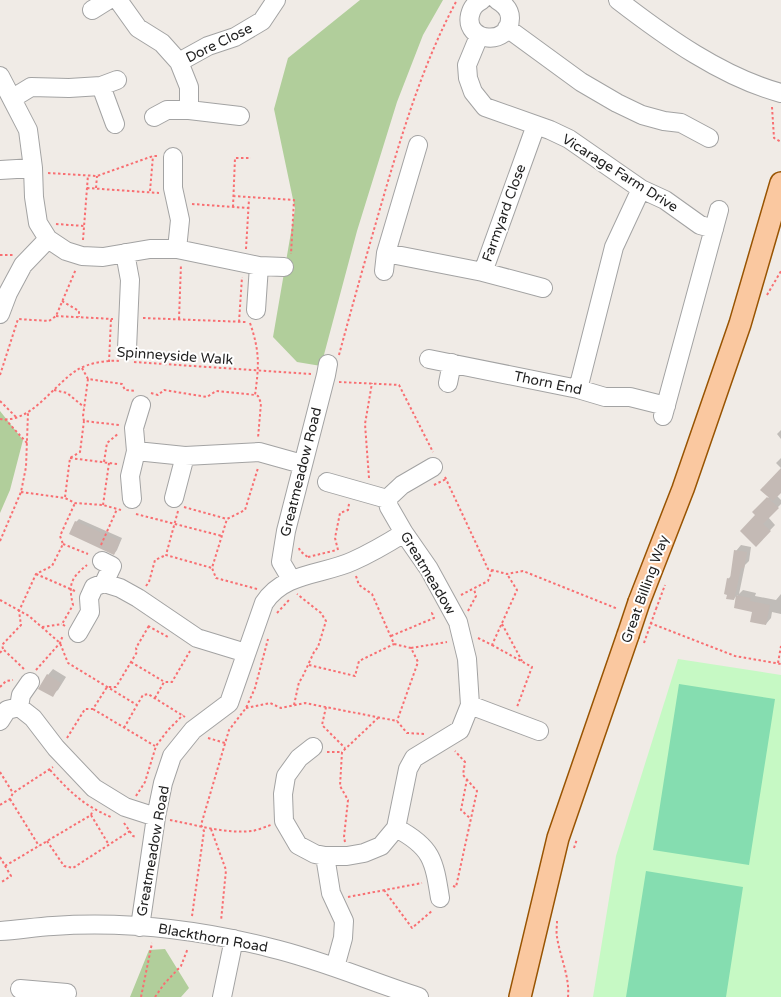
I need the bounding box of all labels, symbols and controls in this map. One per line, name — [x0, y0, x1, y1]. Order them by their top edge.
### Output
street label: Dore Close — [183, 20, 255, 66]
street label: Vicarage Farm Drive — [559, 130, 681, 216]
street label: Farmyard Close — [478, 162, 530, 264]
street label: Spinneyside Walk — [116, 343, 234, 369]
street label: Thorn End — [512, 367, 584, 399]
street label: Greatmeadow Road — [277, 406, 325, 538]
street label: Greatmeadow — [397, 528, 459, 618]
street label: Great Billing Way — [618, 532, 673, 645]
street label: Greatmeadow Road — [133, 784, 173, 918]
street label: Blackthorn Road — [157, 920, 269, 956]

